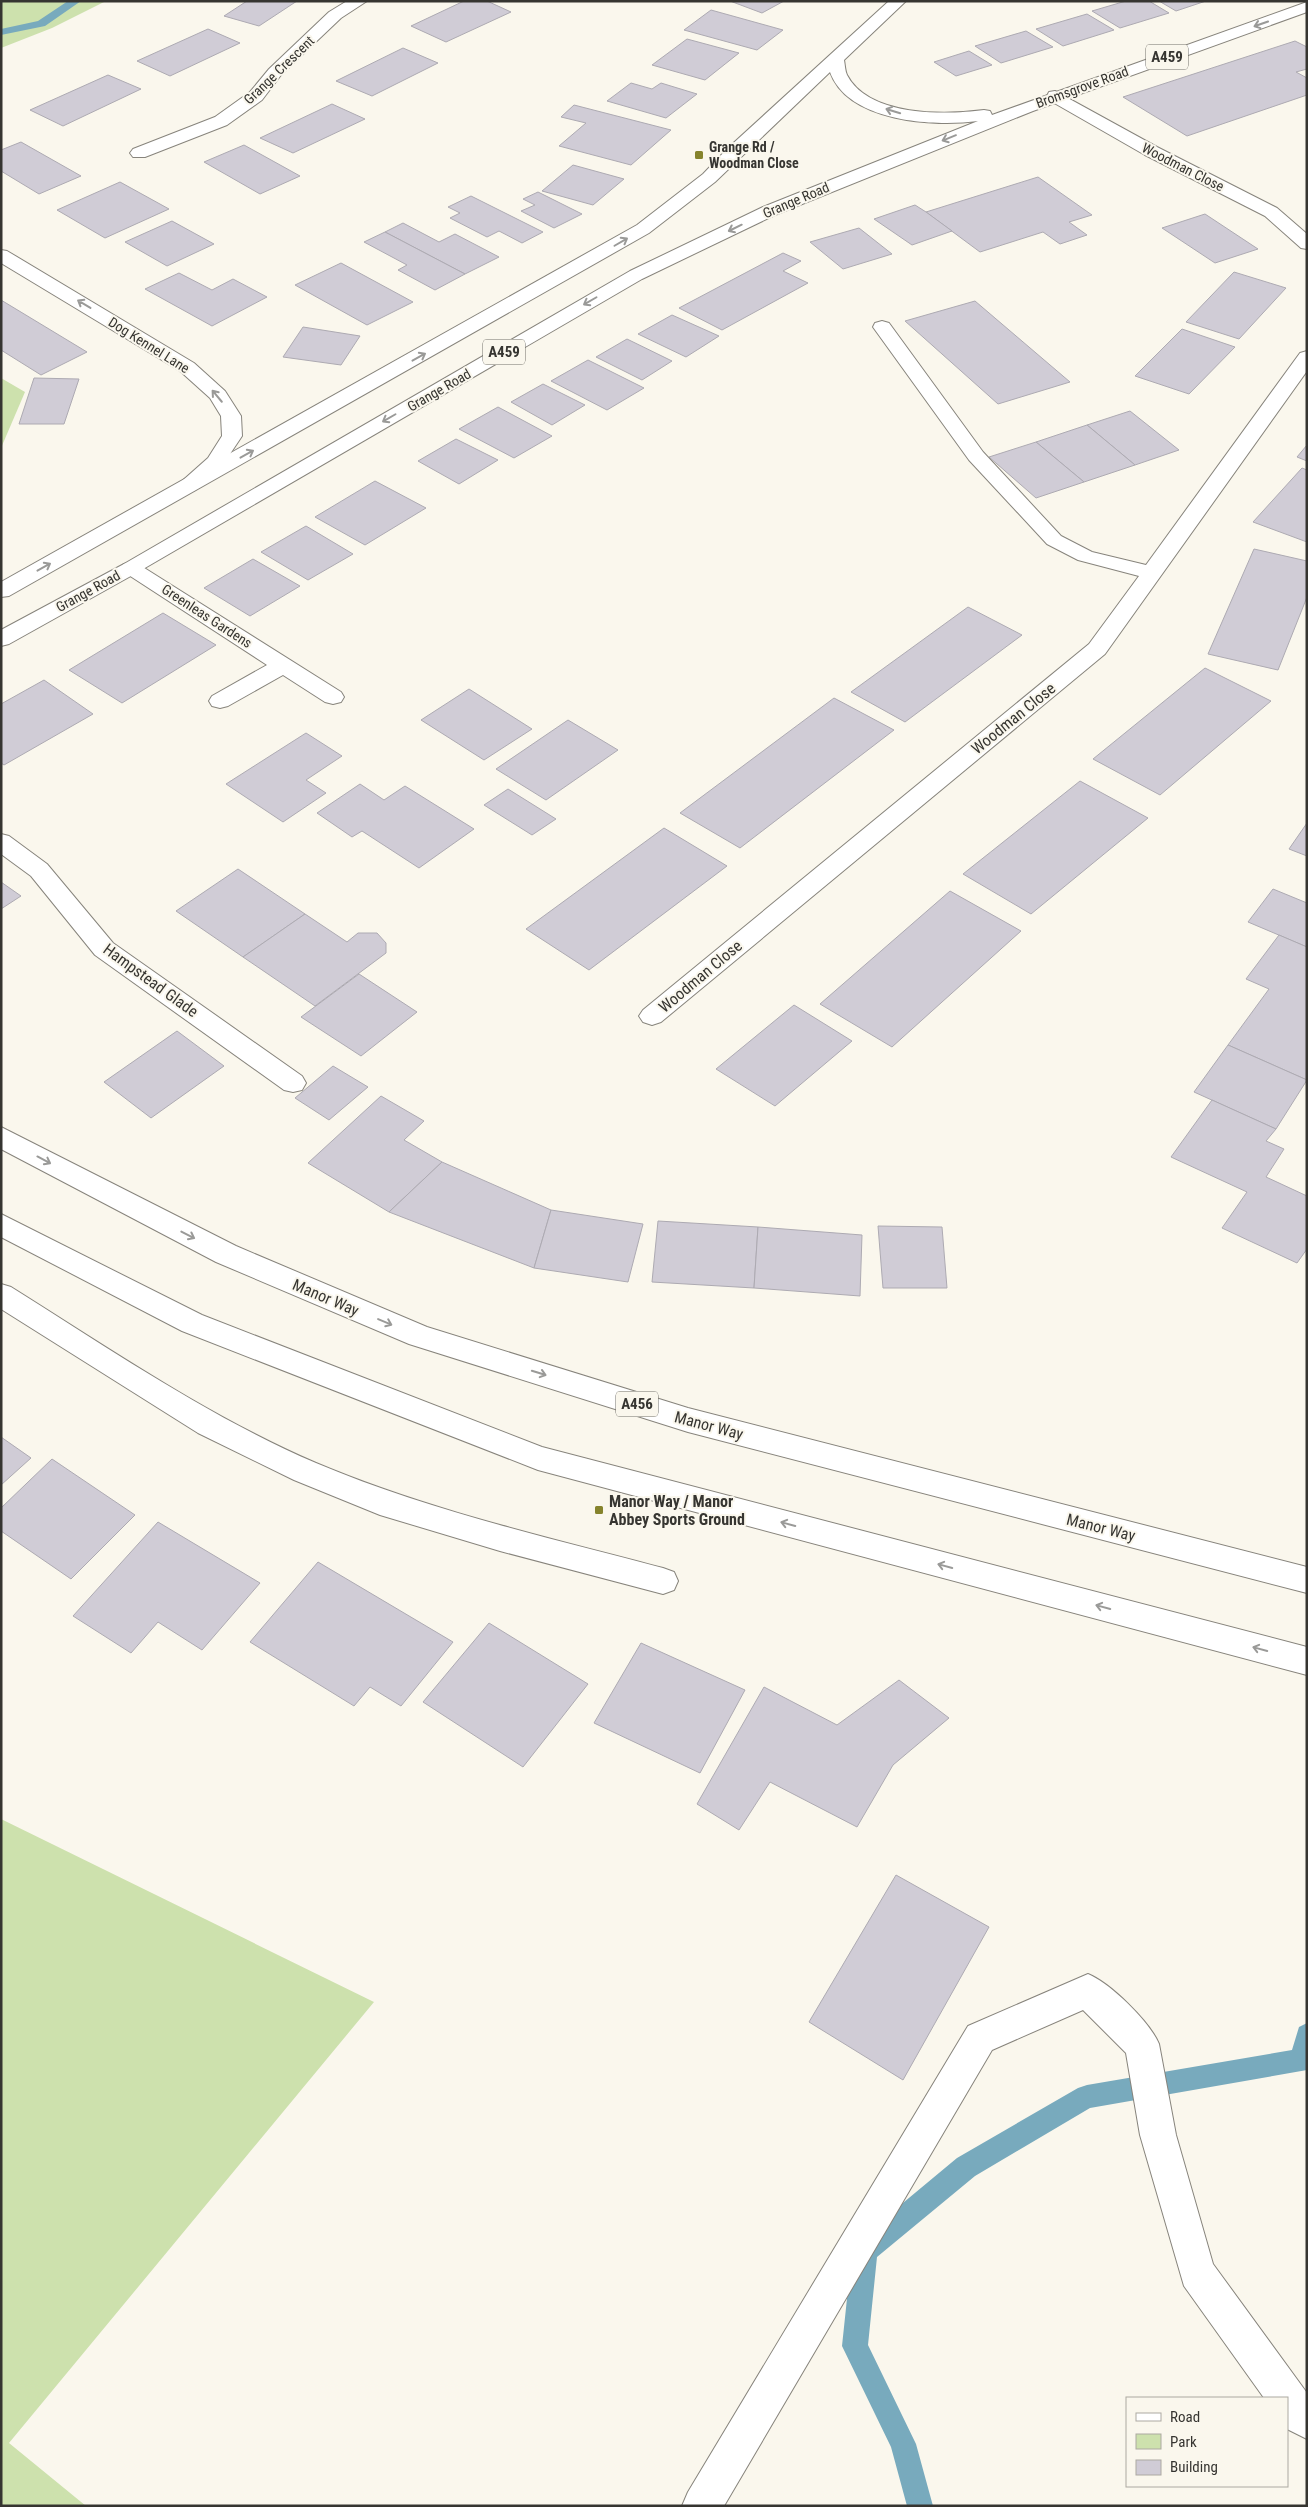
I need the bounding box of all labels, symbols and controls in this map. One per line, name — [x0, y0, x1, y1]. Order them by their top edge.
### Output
one-way arrow — [1253, 19, 1269, 29]
street label: Grange Crescent — [241, 32, 317, 108]
road number: A459 — [1146, 44, 1188, 70]
street label: Bromsgrove Road — [1033, 63, 1131, 111]
one-way arrow — [885, 106, 901, 116]
one-way arrow — [942, 134, 957, 144]
place label: Grange Rd / Woodman Close — [709, 139, 799, 171]
street label: Woodman Close — [1139, 139, 1227, 195]
marker: Grange Rd / Woodman Close — [693, 149, 705, 161]
street label: Grange Road — [760, 179, 832, 221]
one-way arrow — [728, 223, 743, 233]
one-way arrow — [614, 237, 629, 247]
one-way arrow — [584, 297, 598, 307]
one-way arrow — [77, 298, 91, 308]
street label: Dog Kennel Lane — [106, 314, 193, 377]
road number: A459 — [483, 340, 525, 364]
one-way arrow — [411, 351, 425, 361]
street label: Grange Road — [404, 365, 474, 415]
one-way arrow — [211, 389, 222, 402]
one-way arrow — [383, 414, 397, 424]
one-way arrow — [239, 449, 254, 458]
one-way arrow — [36, 562, 51, 571]
street label: Grange Road — [53, 567, 123, 615]
street label: Greenleas Gardens — [159, 581, 255, 651]
street label: Woodman Close — [967, 679, 1059, 758]
street label: Woodman Close — [655, 936, 746, 1017]
street label: Hampstead Glade — [100, 940, 202, 1021]
one-way arrow — [37, 1155, 52, 1165]
one-way arrow — [180, 1231, 195, 1240]
street label: Manor Way — [290, 1275, 362, 1320]
one-way arrow — [377, 1317, 392, 1327]
one-way arrow — [530, 1369, 546, 1379]
road number: A456 — [616, 1392, 658, 1416]
street label: Manor Way — [672, 1407, 746, 1444]
place label: Manor Way / Manor Abbey Sports Ground — [609, 1492, 745, 1529]
marker: Manor Way / Manor Abbey Sports Ground — [593, 1504, 605, 1516]
street label: Manor Way — [1065, 1510, 1138, 1545]
one-way arrow — [781, 1519, 797, 1528]
one-way arrow — [938, 1560, 954, 1570]
one-way arrow — [1095, 1602, 1111, 1611]
one-way arrow — [1252, 1643, 1268, 1653]
legend — [1126, 2397, 1288, 2487]
text: Road — [1170, 2408, 1200, 2426]
text: Park — [1170, 2433, 1197, 2451]
text: Building — [1170, 2458, 1218, 2476]

